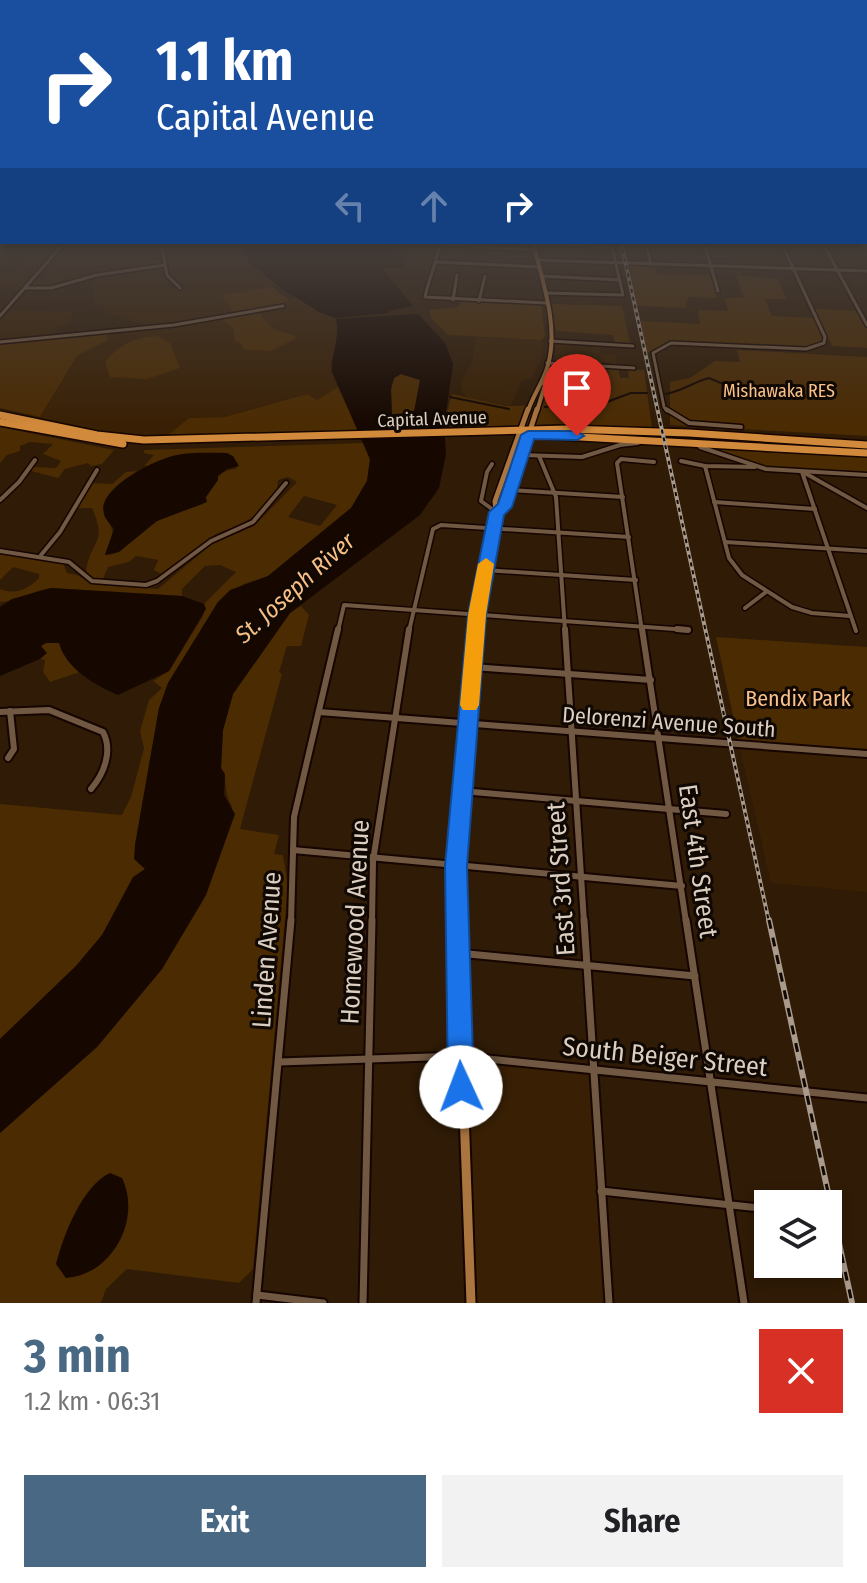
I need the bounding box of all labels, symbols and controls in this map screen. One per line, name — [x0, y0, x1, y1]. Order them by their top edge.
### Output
text: 1.1 km — [156, 28, 293, 95]
icon: right — [24, 32, 128, 136]
text: Capital Avenue — [156, 96, 375, 140]
icon: left — [328, 184, 372, 228]
icon: ahead — [412, 184, 456, 228]
icon: right — [496, 184, 540, 228]
pin — [543, 354, 611, 436]
icon: arrive — [555, 366, 599, 410]
park label: Mishawaka RES — [723, 380, 835, 402]
street label: Capital Avenue — [377, 406, 487, 432]
water label: St. Joseph River — [229, 527, 361, 650]
park label: Bendix Park — [745, 685, 852, 712]
street label: Delorenzi Avenue South — [561, 701, 777, 743]
street label: East 4th Street — [672, 782, 724, 940]
street label: East 3rd Street — [540, 801, 582, 957]
street label: Homewood Avenue — [334, 819, 376, 1025]
street label: Linden Avenue — [246, 871, 288, 1029]
street label: South Beiger Street — [561, 1031, 769, 1083]
position arrow — [419, 1045, 503, 1129]
map controls — [754, 1190, 842, 1278]
button: layers — [754, 1190, 842, 1278]
text: 3 min — [24, 1327, 131, 1385]
button: close — [759, 1329, 843, 1413]
text: 1.2 km · 06:31 — [24, 1386, 161, 1417]
button: Exit — [24, 1475, 426, 1567]
button: Share — [442, 1475, 843, 1567]

